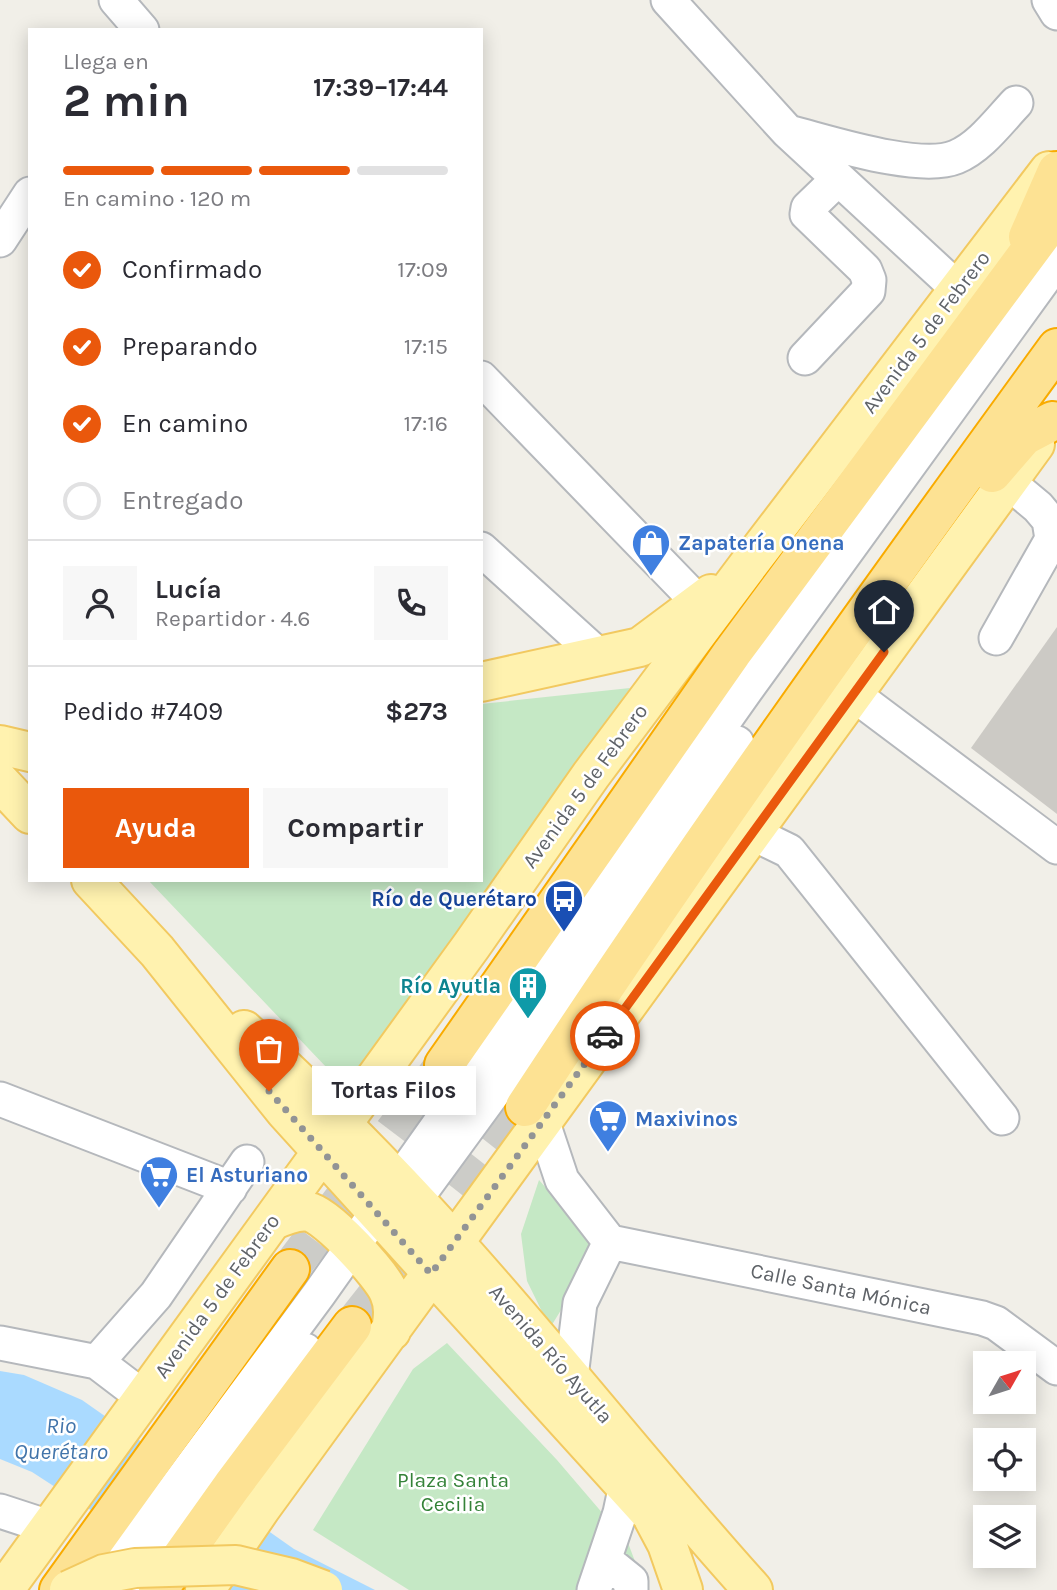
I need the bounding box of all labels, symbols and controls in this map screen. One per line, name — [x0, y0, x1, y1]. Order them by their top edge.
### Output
text: Llega en — [63, 48, 149, 75]
text: 17:39–17:44 — [313, 72, 448, 103]
text: 2 min — [63, 74, 190, 128]
text: En camino · 120 m — [63, 185, 251, 212]
street label: Avenida 5 de Febrero — [857, 246, 995, 418]
icon: check — [63, 251, 101, 289]
text: Confirmado — [122, 254, 262, 285]
text: 17:09 — [397, 256, 448, 283]
icon: check — [63, 328, 101, 366]
text: Preparando — [122, 331, 258, 362]
text: 17:15 — [404, 333, 448, 360]
icon: check — [63, 405, 101, 443]
text: En camino — [122, 408, 248, 439]
text: 17:16 — [404, 410, 448, 437]
text: Entregado — [122, 485, 243, 516]
shop icon: Zapatería Onena — [630, 522, 672, 577]
place label: Zapatería Onena — [678, 531, 845, 555]
button: person — [63, 566, 137, 640]
button: phone — [374, 566, 448, 640]
text: Lucía — [155, 574, 222, 605]
pin — [854, 580, 914, 652]
icon: home — [865, 591, 903, 629]
text: Repartidor · 4.6 — [155, 605, 310, 632]
text: Pedido #7409 — [63, 696, 223, 727]
text: $273 — [385, 696, 448, 727]
street label: Avenida 5 de Febrero — [517, 699, 653, 873]
button: Ayuda — [63, 788, 249, 868]
button: Compartir — [263, 788, 448, 868]
bus stop icon: Río de Querétaro — [543, 878, 585, 933]
place label: Río de Querétaro — [371, 887, 537, 911]
building icon: Río Ayutla — [507, 965, 549, 1020]
place label: Río Ayutla — [400, 974, 501, 998]
courier — [570, 1001, 640, 1071]
icon: car — [586, 1017, 624, 1055]
pin — [239, 1019, 299, 1091]
icon: bag — [250, 1030, 288, 1068]
callout: Tortas Filos — [311, 1066, 476, 1116]
text: Tortas Filos — [332, 1077, 456, 1104]
supermarket icon: Maxivinos — [587, 1098, 629, 1153]
place label: Maxivinos — [635, 1107, 738, 1131]
supermarket icon: El Asturiano — [138, 1154, 180, 1209]
place label: El Asturiano — [186, 1163, 308, 1187]
street label: Avenida 5 de Febrero — [149, 1209, 285, 1383]
street label: Calle Santa Mónica — [749, 1258, 933, 1320]
street label: Avenida Río Ayutla — [484, 1280, 618, 1428]
north arrow — [973, 1351, 1036, 1414]
map controls — [973, 1351, 1036, 1568]
water label: Rio Querétaro — [14, 1412, 108, 1465]
button: locate — [973, 1428, 1036, 1491]
park label: Plaza Santa Cecilia — [397, 1468, 509, 1516]
button: layers — [973, 1505, 1036, 1568]

